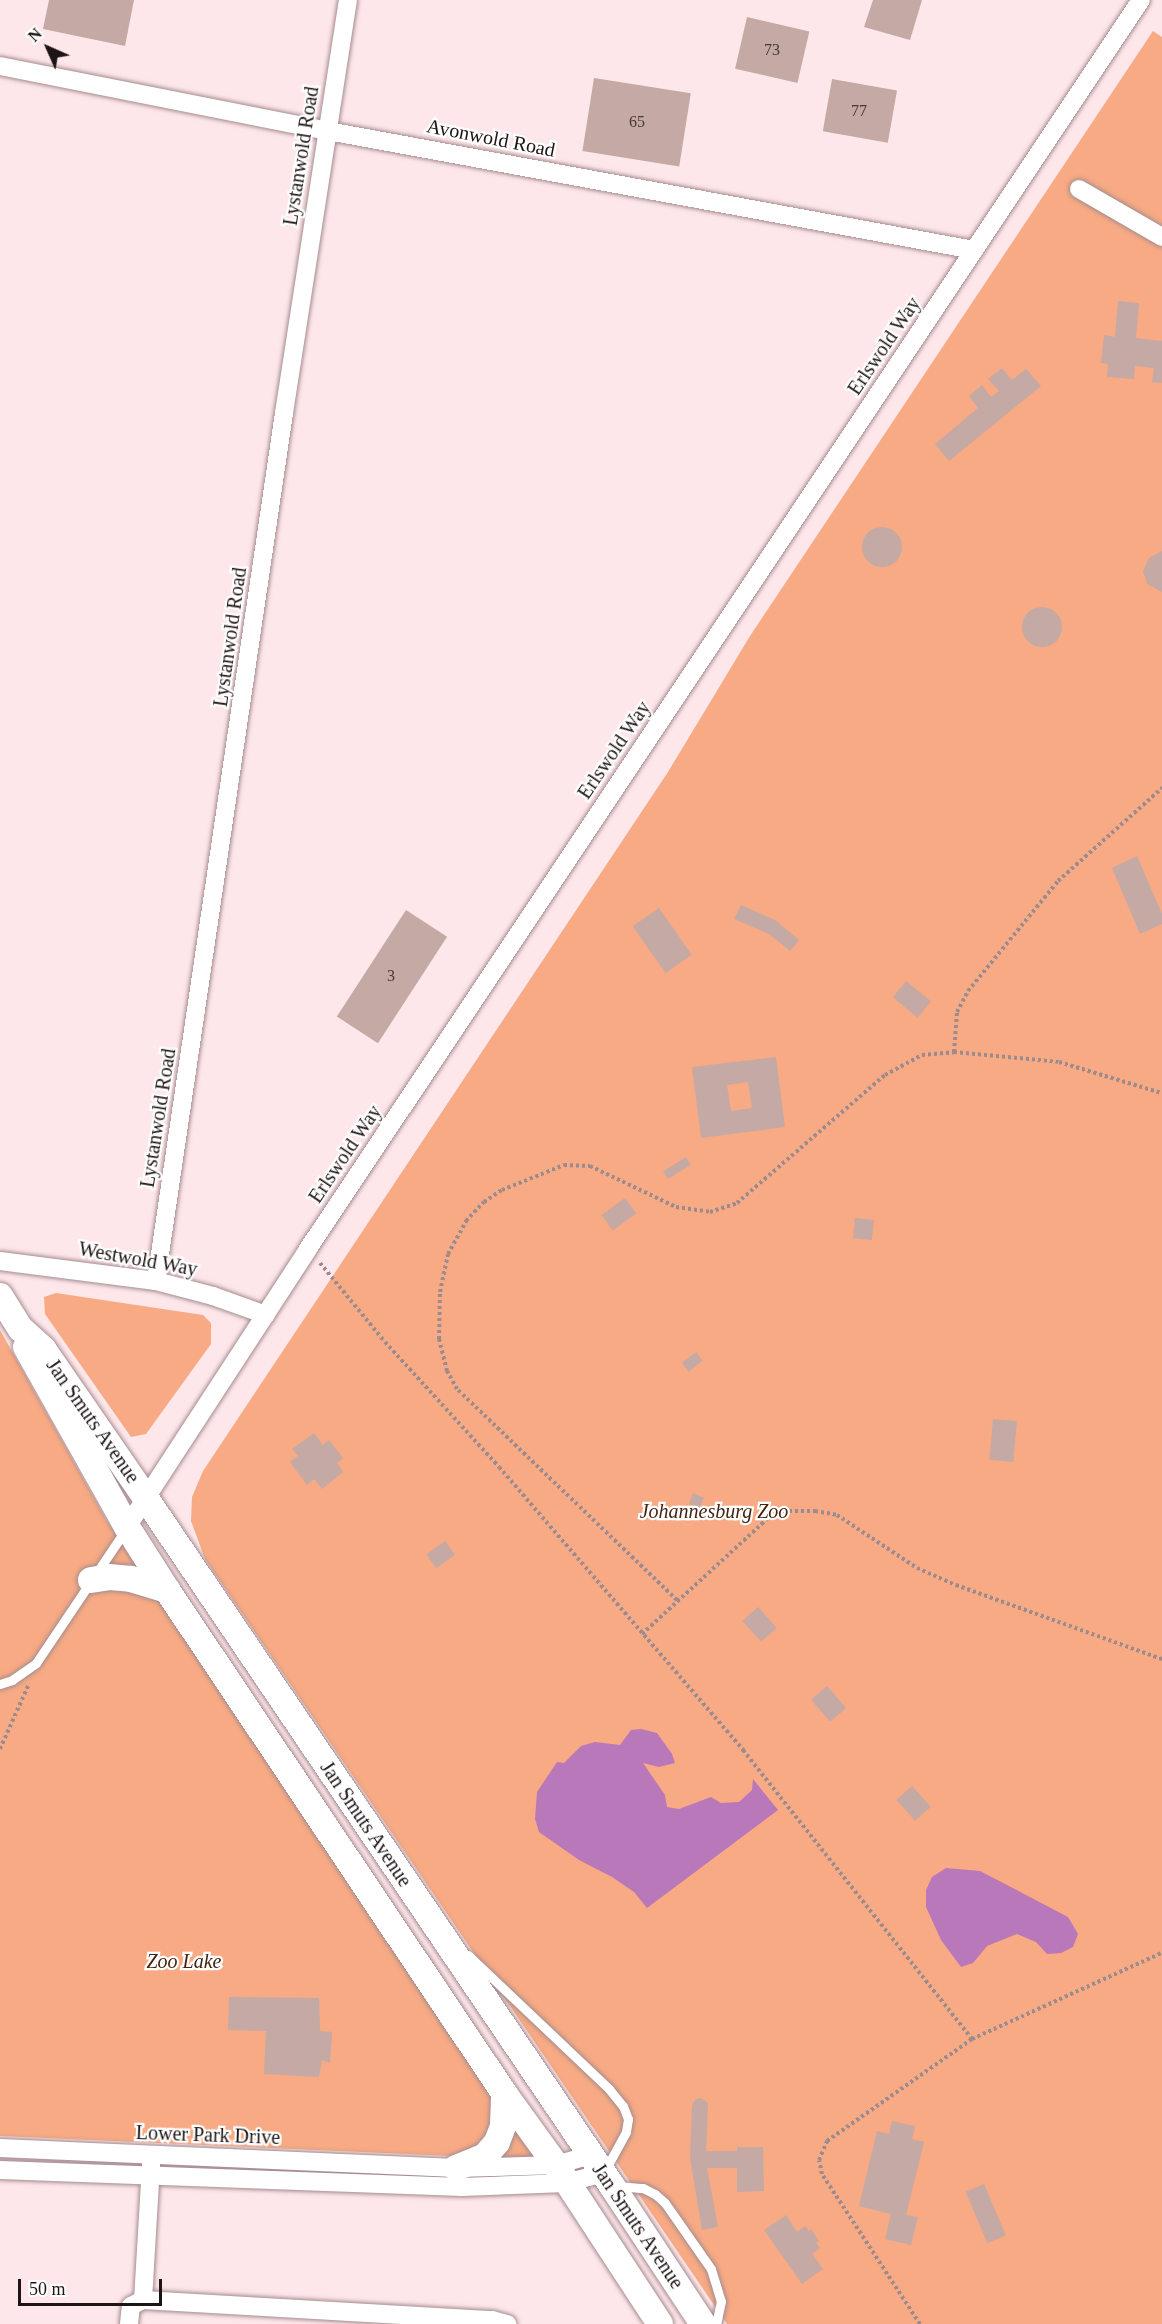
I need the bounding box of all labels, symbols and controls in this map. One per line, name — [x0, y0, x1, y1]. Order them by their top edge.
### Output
north arrow — [18, 18, 78, 78]
text: N — [25, 25, 45, 45]
house number: 73 — [764, 40, 780, 60]
street label: Lystanwold Road — [278, 85, 324, 227]
house number: 77 — [851, 101, 867, 121]
house number: 65 — [629, 112, 645, 132]
street label: Avonwold Road — [425, 114, 557, 162]
street label: Erlswold Way — [842, 292, 926, 400]
street label: Lystanwold Road — [208, 566, 252, 708]
street label: Erlswold Way — [572, 696, 656, 804]
house number: 3 — [387, 966, 395, 986]
street label: Lystanwold Road — [135, 1047, 181, 1189]
street label: Erlswold Way — [303, 1100, 387, 1208]
street label: Westwold Way — [77, 1237, 199, 1281]
street label: Jan Smuts Avenue — [41, 1354, 145, 1488]
park label: Johannesburg Zoo — [640, 1499, 788, 1523]
street label: Jan Smuts Avenue — [315, 1756, 417, 1892]
park label: Zoo Lake — [146, 1949, 222, 1973]
street label: Lower Park Drive — [135, 2120, 281, 2150]
street label: Jan Smuts Avenue — [587, 2158, 689, 2294]
scale bar — [21, 2267, 165, 2305]
text: 50 m — [29, 2279, 66, 2299]

